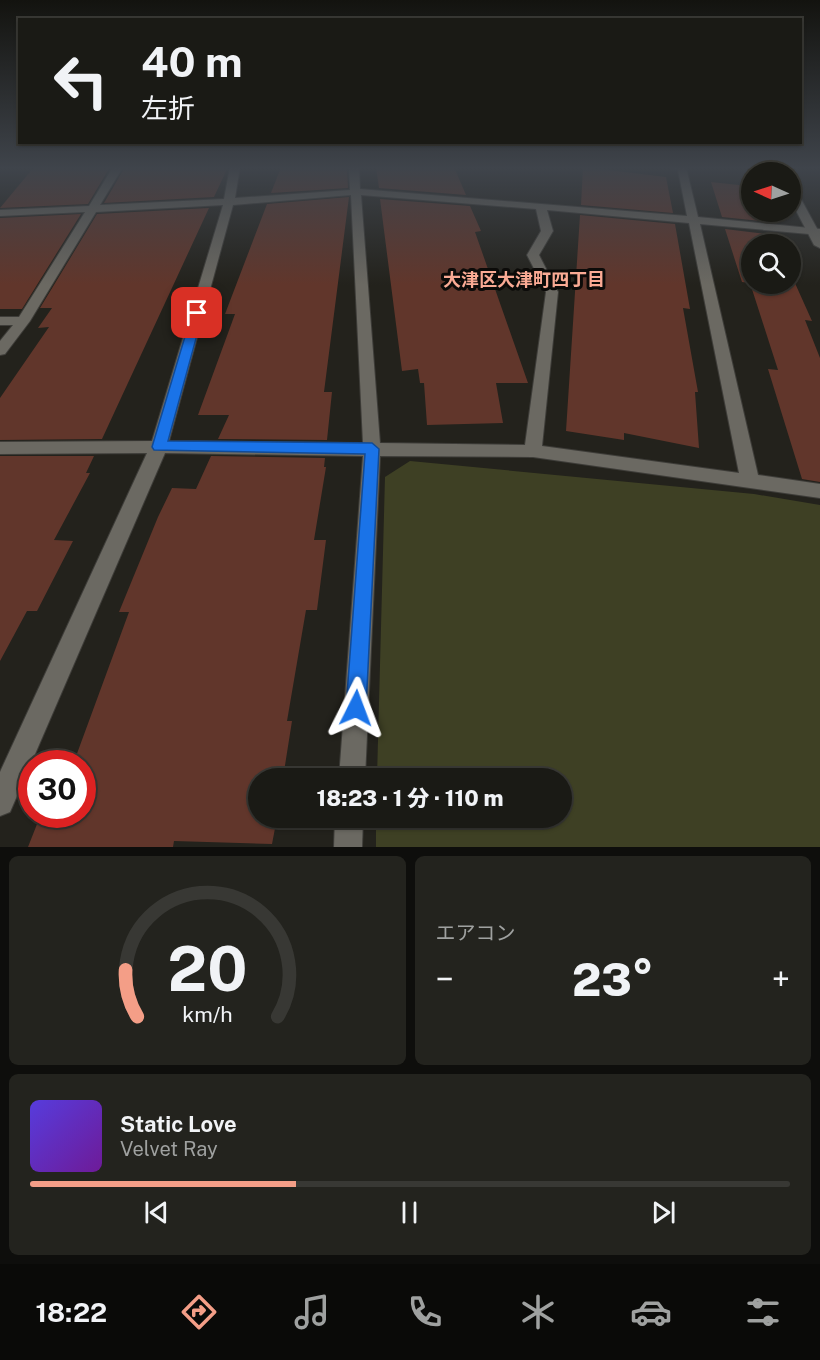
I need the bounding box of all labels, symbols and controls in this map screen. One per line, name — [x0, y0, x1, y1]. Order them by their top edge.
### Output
text: 40 m — [141, 37, 243, 86]
icon: left — [42, 42, 120, 120]
text: 左折 — [141, 92, 195, 124]
north arrow — [741, 162, 801, 222]
map controls — [741, 162, 801, 294]
button: search — [741, 234, 801, 294]
district label: 大津区大津町四丁目 — [443, 269, 605, 290]
pin — [171, 287, 222, 338]
icon: arrive — [180, 296, 213, 329]
position arrow — [324, 676, 388, 740]
speed limit sign: 30 — [18, 750, 96, 828]
text: 18:23 · 1 分 · 110 m — [317, 785, 503, 811]
text: エアコン — [436, 921, 516, 945]
text: 20 — [167, 932, 247, 1005]
text: 23° — [572, 953, 654, 1006]
text: − — [436, 960, 454, 998]
text: + — [772, 960, 790, 998]
text: km/h — [182, 1003, 232, 1028]
text: Static Love — [120, 1111, 237, 1137]
text: Velvet Ray — [120, 1137, 218, 1161]
icon: previous — [140, 1196, 173, 1229]
icon: pause — [393, 1196, 426, 1229]
icon: next — [647, 1196, 680, 1229]
icon: directions — [178, 1291, 220, 1333]
icon: music — [291, 1291, 333, 1333]
icon: phone — [404, 1291, 446, 1333]
icon: climate — [517, 1291, 559, 1333]
icon: car — [630, 1291, 672, 1333]
icon: filters — [742, 1291, 784, 1333]
text: 18:22 — [35, 1296, 107, 1328]

